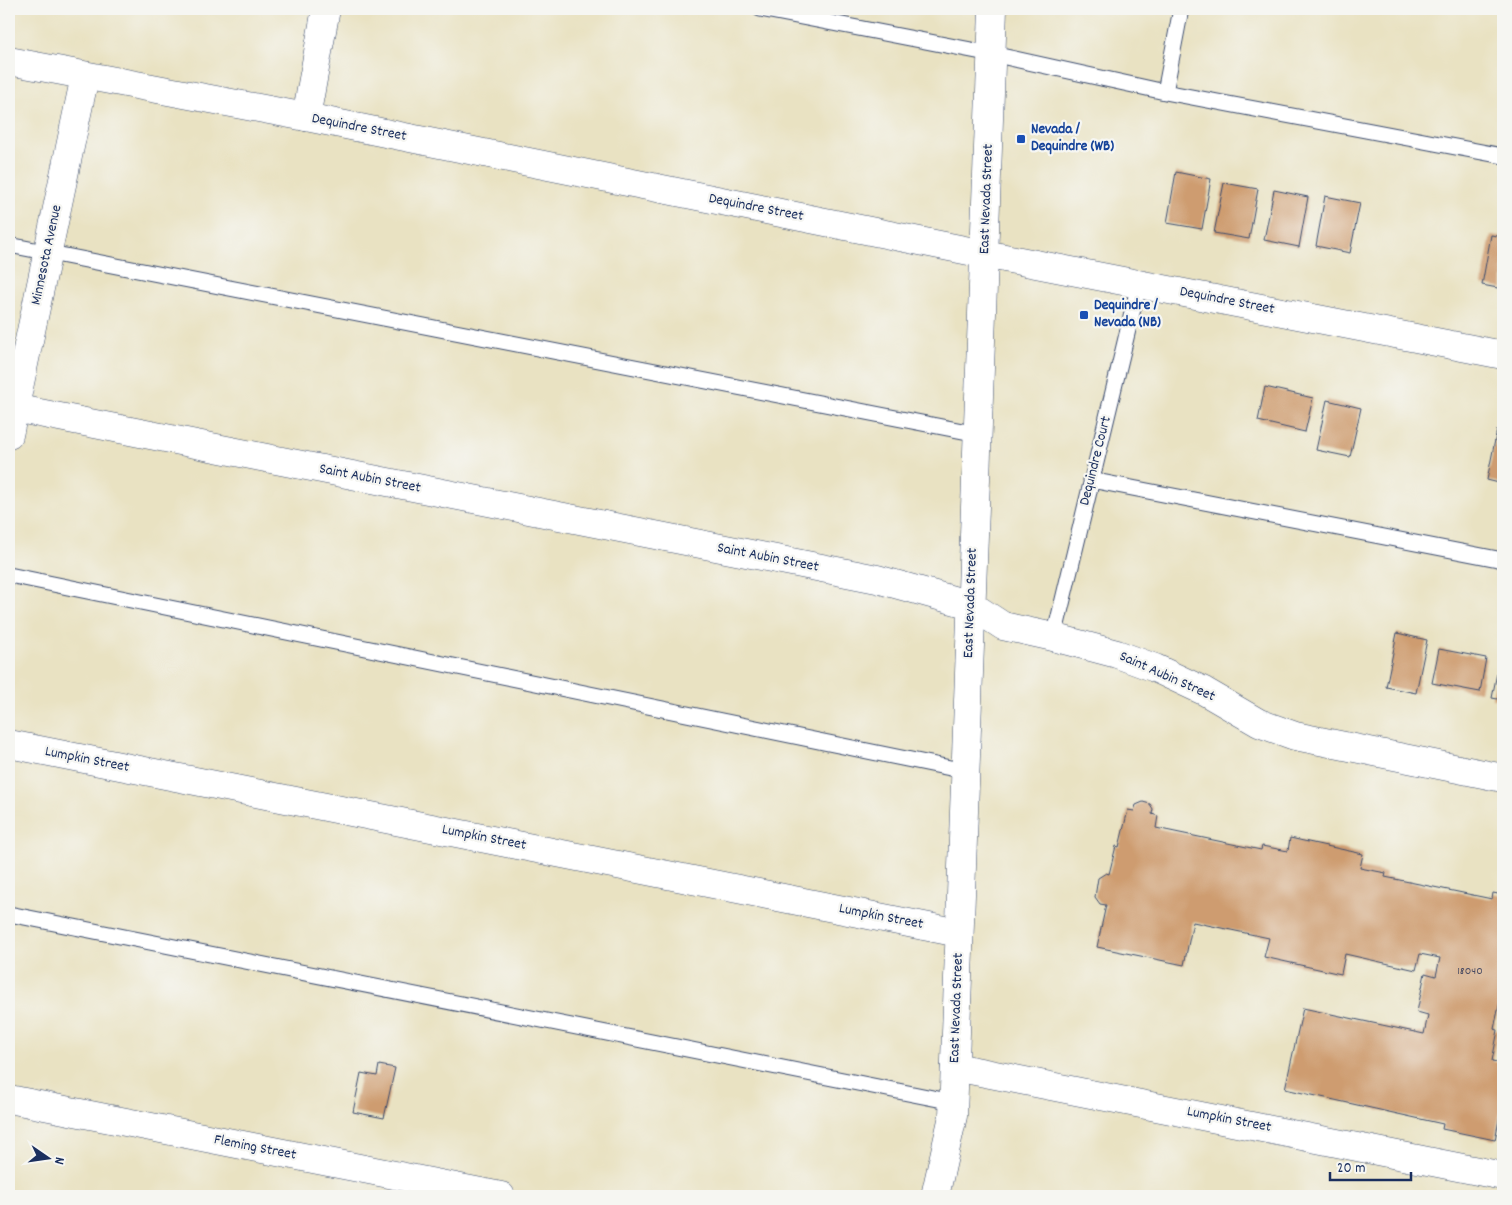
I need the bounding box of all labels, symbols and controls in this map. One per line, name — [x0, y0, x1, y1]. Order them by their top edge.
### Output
street label: Dequindre Street — [310, 108, 409, 148]
place label: Nevada / Dequindre (WB) — [1031, 119, 1114, 158]
marker: Nevada / Dequindre (WB) — [1015, 133, 1027, 145]
street label: East Nevada Street — [974, 143, 1000, 255]
street label: Dequindre Street — [707, 188, 806, 228]
street label: Minnesota Avenue — [26, 202, 68, 307]
street label: Dequindre Street — [1178, 281, 1277, 321]
place label: Dequindre / Nevada (NB) — [1094, 295, 1161, 334]
marker: Dequindre / Nevada (NB) — [1078, 309, 1090, 321]
street label: Dequindre Court — [1074, 414, 1118, 508]
street label: Saint Aubin Street — [317, 458, 423, 500]
street label: Saint Aubin Street — [715, 537, 821, 579]
street label: East Nevada Street — [958, 547, 984, 659]
street label: Saint Aubin Street — [1115, 646, 1219, 708]
street label: Lumpkin Street — [43, 741, 132, 779]
street label: Lumpkin Street — [440, 819, 529, 857]
street label: Lumpkin Street — [837, 898, 926, 936]
street label: East Nevada Street — [944, 952, 970, 1064]
house number: 18040 — [1457, 963, 1483, 980]
street label: Lumpkin Street — [1185, 1101, 1274, 1139]
street label: Fleming Street — [212, 1129, 298, 1167]
north arrow — [22, 1132, 72, 1182]
scale bar — [1330, 1150, 1411, 1182]
text: N — [48, 1155, 69, 1166]
text: 20 m — [1337, 1158, 1365, 1180]

